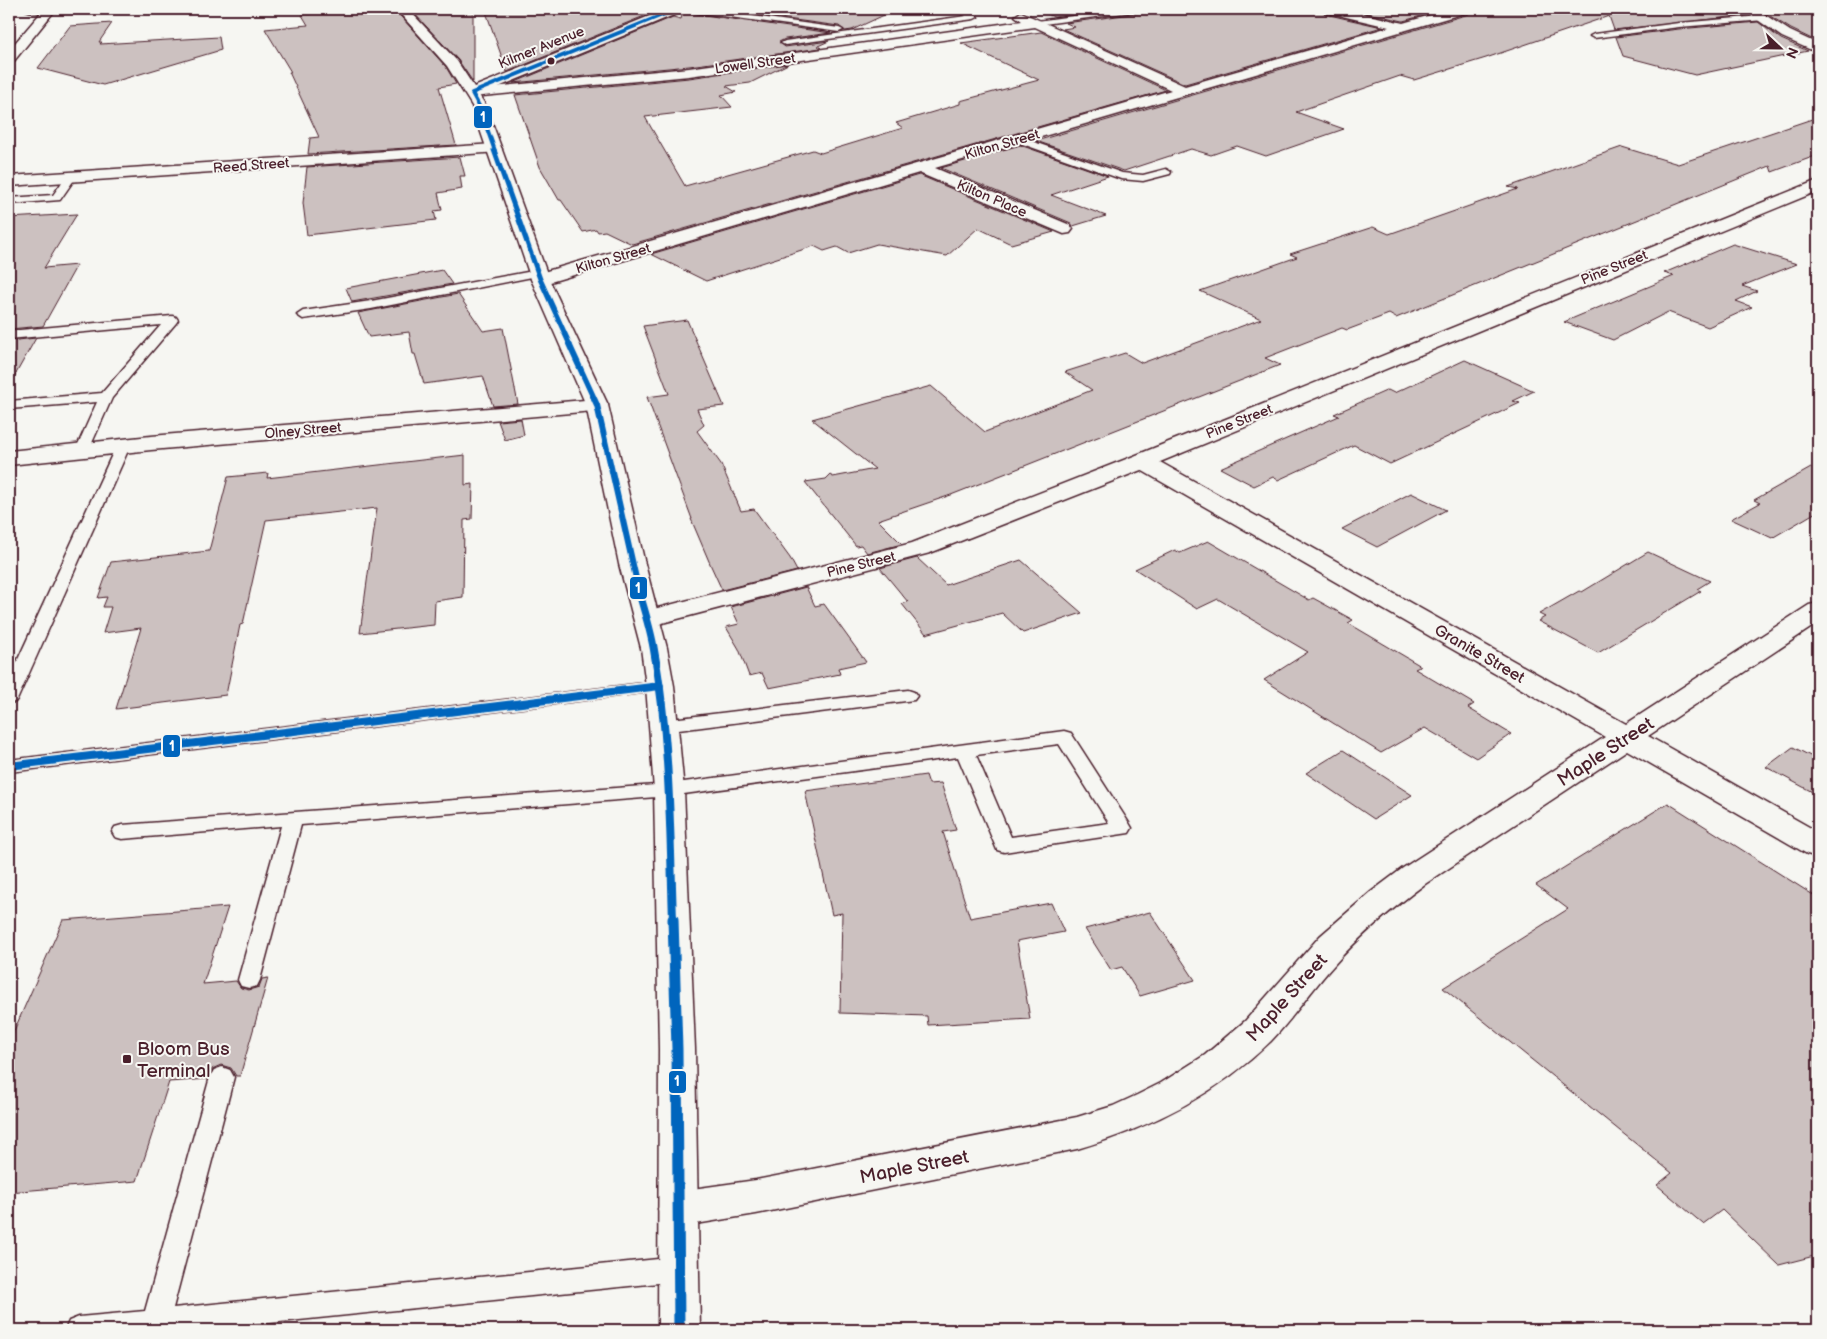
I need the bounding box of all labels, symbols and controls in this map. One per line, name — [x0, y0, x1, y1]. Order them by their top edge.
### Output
north arrow — [1754, 22, 1804, 72]
street label: Kilmer Avenue — [496, 23, 587, 72]
text: N — [1782, 45, 1801, 61]
street label: Lowell Street — [714, 49, 797, 78]
unlabelled marker — [546, 56, 556, 66]
line badge: 1 — [473, 105, 493, 129]
text: 1 — [480, 109, 486, 126]
street label: Kilton Street — [963, 125, 1042, 163]
street label: Reed Street — [212, 154, 290, 177]
street label: Kilton Place — [954, 176, 1029, 221]
street label: Kilton Street — [574, 239, 653, 277]
street label: Pine Street — [1578, 246, 1651, 288]
street label: Pine Street — [1203, 400, 1276, 442]
street label: Olney Street — [264, 419, 343, 442]
street label: Pine Street — [825, 548, 898, 581]
line badge: 1 — [629, 576, 648, 600]
text: 1 — [635, 580, 641, 597]
street label: Granite Street — [1431, 621, 1528, 688]
street label: Maple Street — [1553, 712, 1659, 792]
line badge: 1 — [162, 734, 181, 758]
text: 1 — [169, 738, 175, 755]
street label: Maple Street — [1242, 949, 1333, 1047]
place label: Bloom Bus Terminal — [137, 1038, 230, 1083]
marker: Bloom Bus Terminal — [121, 1053, 133, 1065]
line badge: 1 — [668, 1070, 687, 1094]
text: 1 — [674, 1073, 680, 1090]
street label: Maple Street — [858, 1146, 971, 1189]

